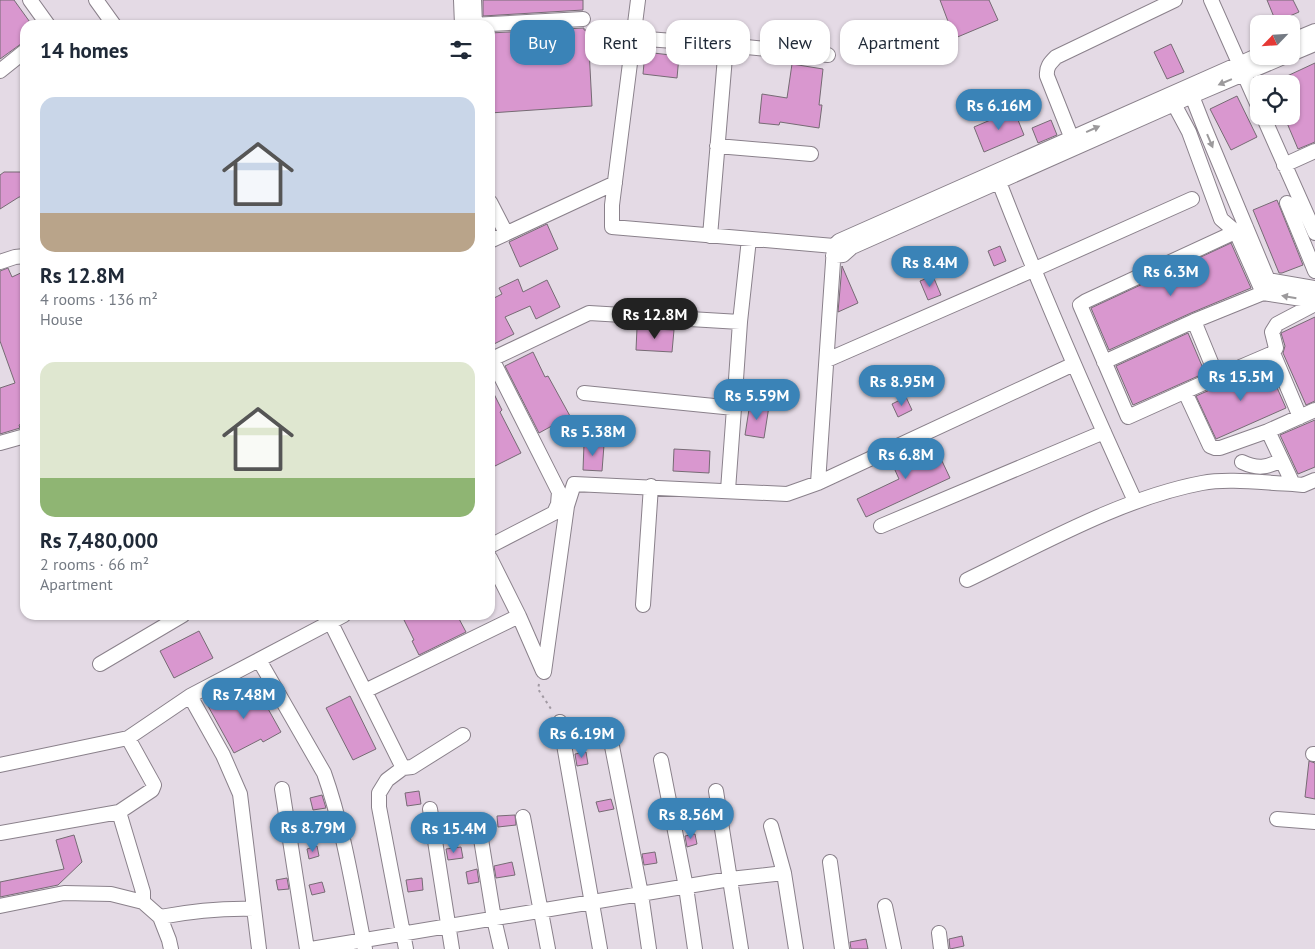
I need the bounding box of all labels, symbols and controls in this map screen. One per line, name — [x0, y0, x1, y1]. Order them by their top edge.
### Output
north arrow — [1250, 15, 1300, 65]
map controls — [1250, 15, 1300, 125]
chip: Buy — [510, 20, 575, 65]
chip: Rent — [585, 20, 656, 65]
chip: Filters — [666, 20, 750, 65]
chip: New — [760, 20, 830, 65]
chip: Apartment — [840, 20, 958, 65]
icon: filters — [447, 36, 475, 64]
text: 14 homes — [40, 37, 128, 64]
button: locate — [1250, 75, 1300, 125]
one-way arrow — [1218, 79, 1232, 87]
pin: Rs 6.16M — [947, 88, 1051, 131]
text: Rs 6.16M — [967, 95, 1031, 115]
one-way arrow — [1086, 125, 1100, 133]
icon: home — [213, 129, 303, 219]
one-way arrow — [1206, 134, 1214, 149]
pin: Rs 8.4M — [884, 246, 976, 288]
text: Rs 8.4M — [902, 252, 958, 272]
pin: Rs 6.3M — [1125, 254, 1217, 297]
text: Rs 6.3M — [1143, 261, 1199, 281]
text: Rs 12.8M — [40, 262, 125, 289]
text: 4 rooms · 136 m² — [40, 289, 158, 309]
one-way arrow — [1281, 293, 1297, 301]
pin: Rs 12.8M — [603, 298, 707, 340]
text: Rs 12.8M — [623, 304, 687, 324]
text: House — [40, 309, 83, 329]
pin: Rs 15.5M — [1189, 360, 1293, 402]
pin: Rs 8.95M — [850, 364, 954, 407]
text: Rs 15.5M — [1209, 366, 1273, 386]
text: Rs 8.95M — [870, 371, 934, 391]
pin: Rs 5.59M — [705, 378, 809, 421]
text: Rs 5.59M — [725, 385, 789, 405]
icon: home — [213, 394, 303, 484]
pin: Rs 5.38M — [541, 414, 645, 457]
text: Rs 5.38M — [561, 421, 625, 441]
pin: Rs 6.8M — [860, 438, 952, 480]
text: Rs 6.8M — [878, 444, 934, 464]
text: Rs 7,480,000 — [40, 527, 158, 554]
text: 2 rooms · 66 m² — [40, 554, 149, 574]
text: Apartment — [40, 574, 113, 594]
pin: Rs 7.48M — [192, 678, 296, 720]
text: Rs 7.48M — [213, 684, 275, 704]
pin: Rs 6.19M — [530, 716, 634, 759]
text: Rs 6.19M — [550, 723, 614, 743]
pin: Rs 8.56M — [639, 798, 743, 840]
text: Rs 8.56M — [659, 804, 723, 824]
pin: Rs 8.79M — [261, 810, 365, 853]
pin: Rs 15.4M — [402, 812, 506, 854]
text: Rs 8.79M — [281, 817, 345, 837]
text: Rs 15.4M — [422, 818, 486, 838]

